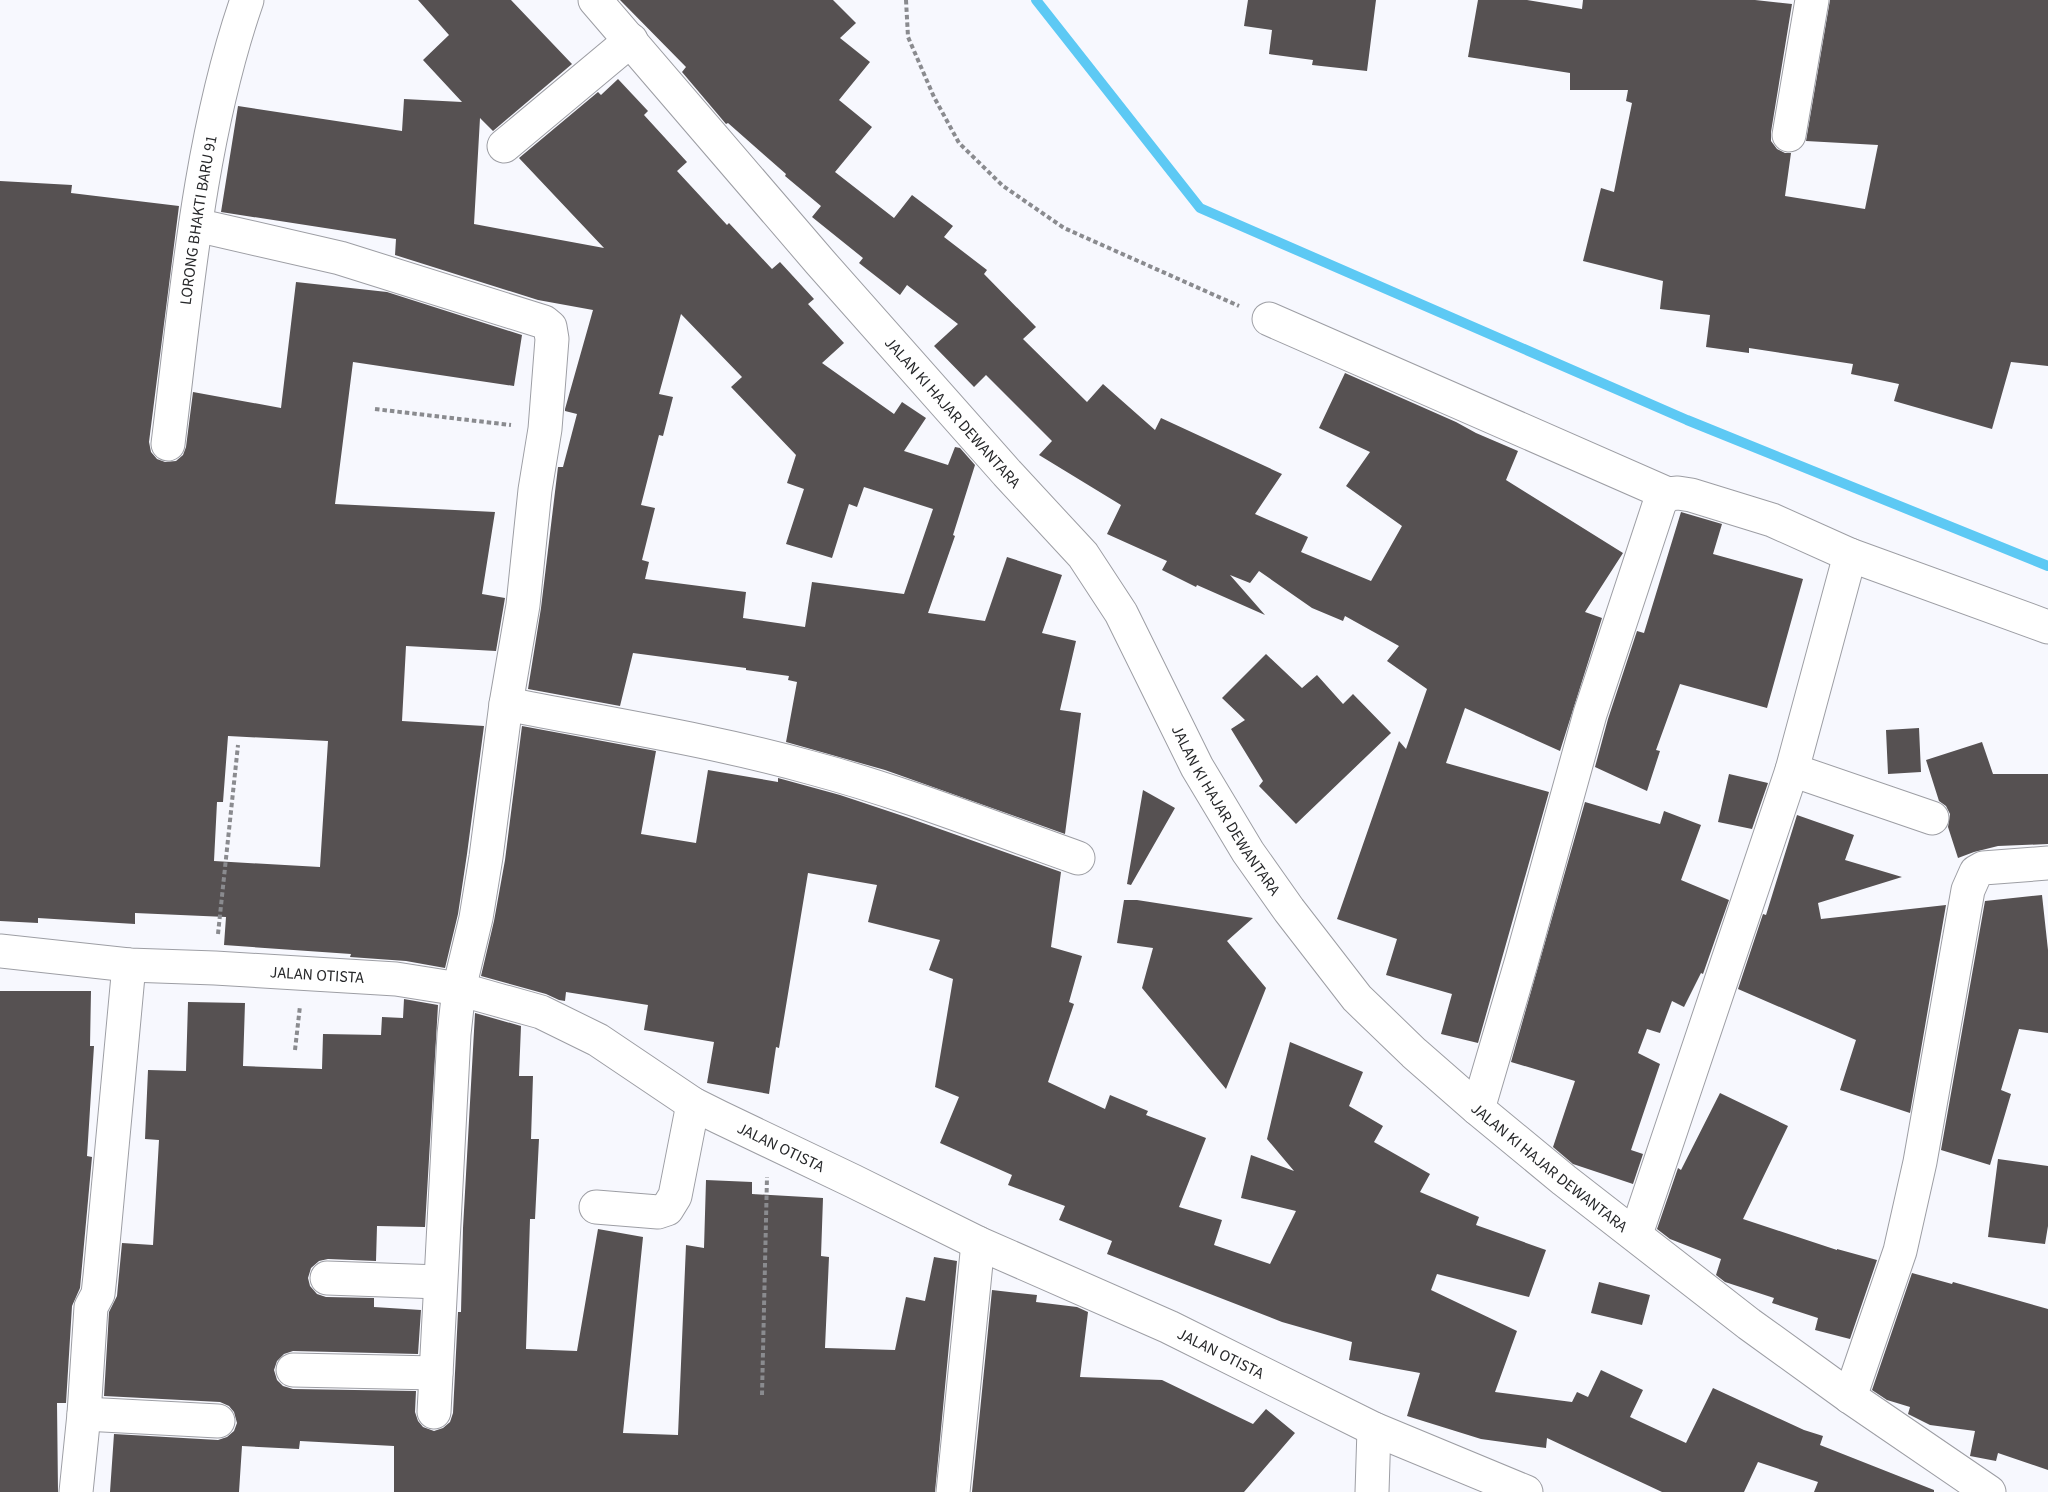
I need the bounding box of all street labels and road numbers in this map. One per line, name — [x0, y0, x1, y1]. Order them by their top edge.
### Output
street label: LORONG BHAKTI BARU 91 — [175, 133, 223, 306]
street label: JALAN KI HAJAR DEWANTARA — [879, 332, 1026, 493]
street label: JALAN KI HAJAR DEWANTARA — [1166, 721, 1285, 900]
street label: JALAN OTISTA — [269, 961, 365, 989]
street label: JALAN KI HAJAR DEWANTARA — [1466, 1098, 1632, 1238]
street label: JALAN OTISTA — [733, 1117, 828, 1178]
street label: JALAN OTISTA — [1173, 1323, 1268, 1385]

